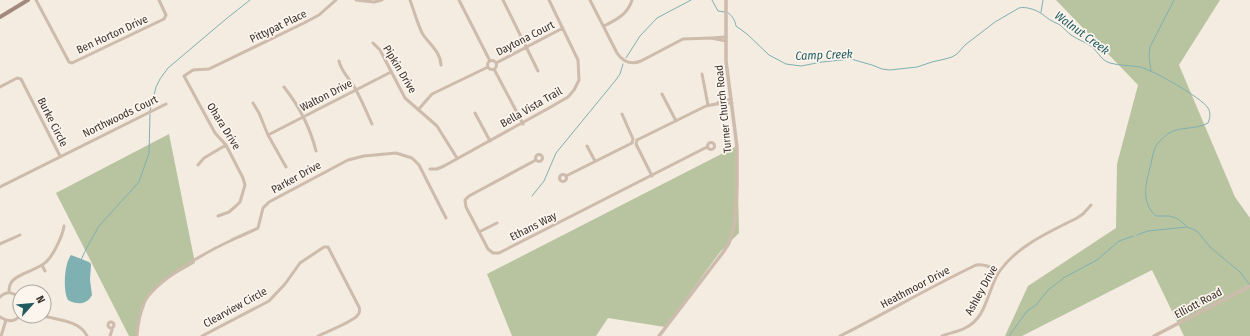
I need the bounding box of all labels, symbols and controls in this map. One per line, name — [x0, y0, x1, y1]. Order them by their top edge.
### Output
street label: Pittypat Place — [248, 7, 309, 46]
water label: Walnut Creek — [1052, 8, 1112, 58]
street label: Ben Horton Drive — [75, 12, 150, 57]
street label: Daytona Court — [494, 18, 557, 59]
street label: Pipkin Drive — [380, 43, 419, 96]
water label: Camp Creek — [795, 47, 853, 63]
street label: Turner Church Road — [712, 64, 735, 154]
street label: Walton Drive — [298, 77, 355, 114]
street label: Bella Vista Trail — [498, 84, 564, 130]
street label: Northwoods Court — [81, 92, 160, 140]
street label: Burke Circle — [35, 95, 71, 149]
street label: Ohara Drive — [204, 100, 243, 152]
street label: Parker Drive — [269, 159, 323, 196]
street label: Ethans Way — [508, 209, 559, 244]
street label: Ashley Drive — [962, 263, 1001, 318]
street label: Heathmoor Drive — [878, 264, 952, 311]
north arrow — [12, 284, 52, 324]
street label: Clearview Circle — [201, 285, 269, 330]
street label: Elliott Road — [1172, 285, 1224, 321]
text: N — [33, 294, 48, 306]

